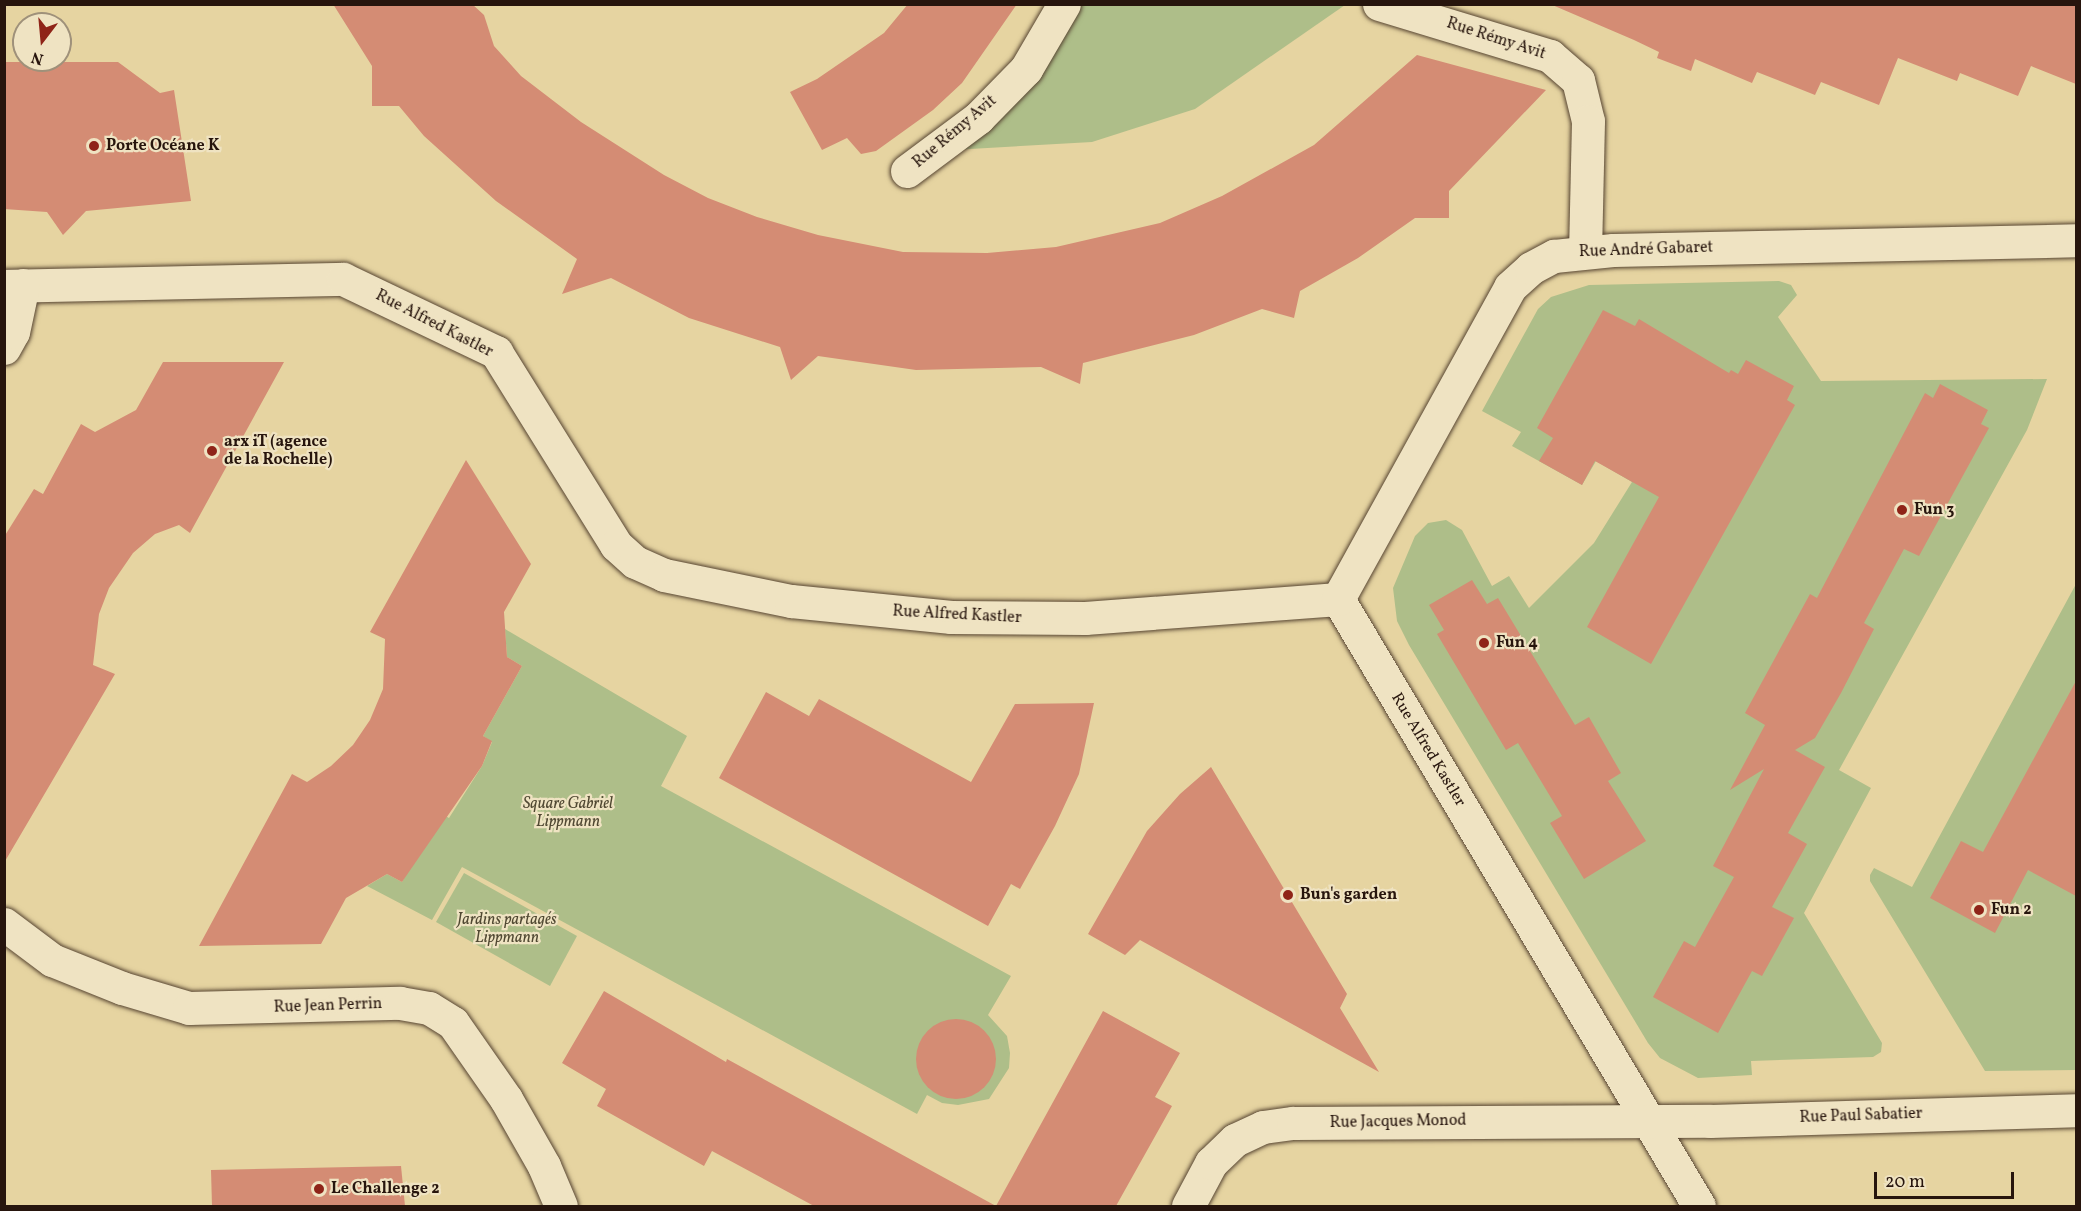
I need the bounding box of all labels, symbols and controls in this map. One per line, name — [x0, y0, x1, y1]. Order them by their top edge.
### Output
north arrow — [12, 12, 72, 72]
street label: Rue Rémy Avit — [1444, 14, 1548, 64]
text: N — [29, 45, 46, 70]
street label: Rue Rémy Avit — [909, 91, 1001, 173]
place label: Porte Océane K — [106, 136, 219, 156]
marker: Porte Océane K — [87, 139, 101, 153]
street label: Rue André Gabaret — [1579, 238, 1713, 262]
street label: Rue Alfred Kastler — [372, 286, 496, 362]
place label: arx iT (agence de la Rochelle) — [224, 432, 332, 470]
marker: arx iT (agence de la Rochelle) — [205, 444, 219, 458]
place label: Fun 3 — [1914, 500, 1954, 520]
marker: Fun 3 — [1895, 503, 1909, 517]
street label: Rue Alfred Kastler — [892, 602, 1022, 628]
place label: Fun 4 — [1496, 633, 1538, 653]
marker: Fun 4 — [1477, 636, 1491, 650]
street label: Rue Alfred Kastler — [1387, 690, 1469, 810]
park label: Square Gabriel Lippmann — [523, 794, 613, 832]
place label: Bun's garden — [1300, 885, 1397, 905]
marker: Bun's garden — [1281, 888, 1295, 902]
place label: Fun 2 — [1991, 900, 2032, 920]
marker: Fun 2 — [1972, 903, 1986, 917]
park label: Jardins partagés Lippmann — [457, 910, 557, 948]
street label: Rue Jean Perrin — [273, 995, 383, 1017]
street label: Rue Paul Sabatier — [1799, 1104, 1923, 1128]
street label: Rue Jacques Monod — [1329, 1111, 1467, 1133]
scale bar — [1877, 1160, 2016, 1198]
text: 20 m — [1885, 1170, 1925, 1195]
place label: Le Challenge 2 — [331, 1179, 440, 1199]
marker: Le Challenge 2 — [312, 1182, 326, 1196]

